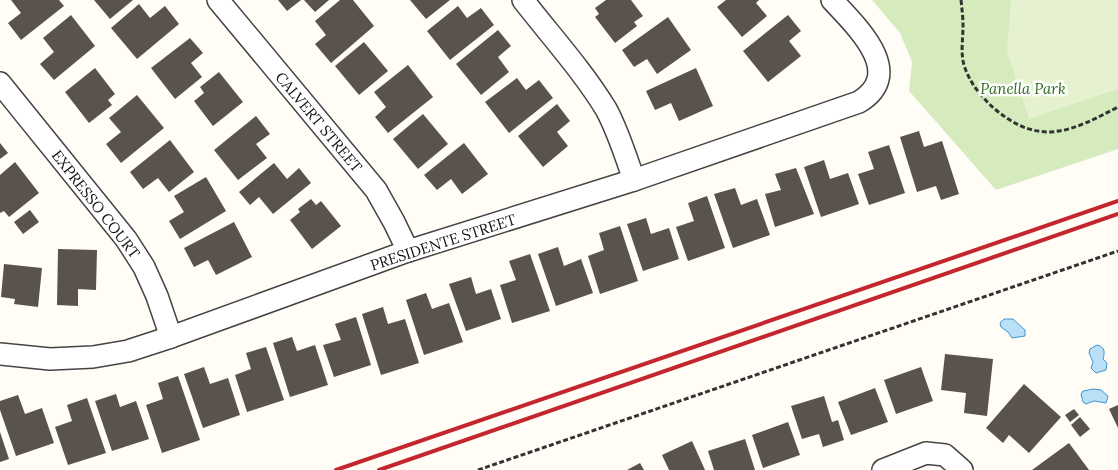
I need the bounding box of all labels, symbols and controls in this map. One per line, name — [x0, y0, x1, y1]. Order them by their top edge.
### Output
street label: CALVERT STREET — [271, 68, 367, 176]
park label: Panella Park — [980, 79, 1066, 98]
street label: EXPRESSO COURT — [48, 146, 144, 262]
street label: PRESIDENTE STREET — [368, 209, 518, 274]

